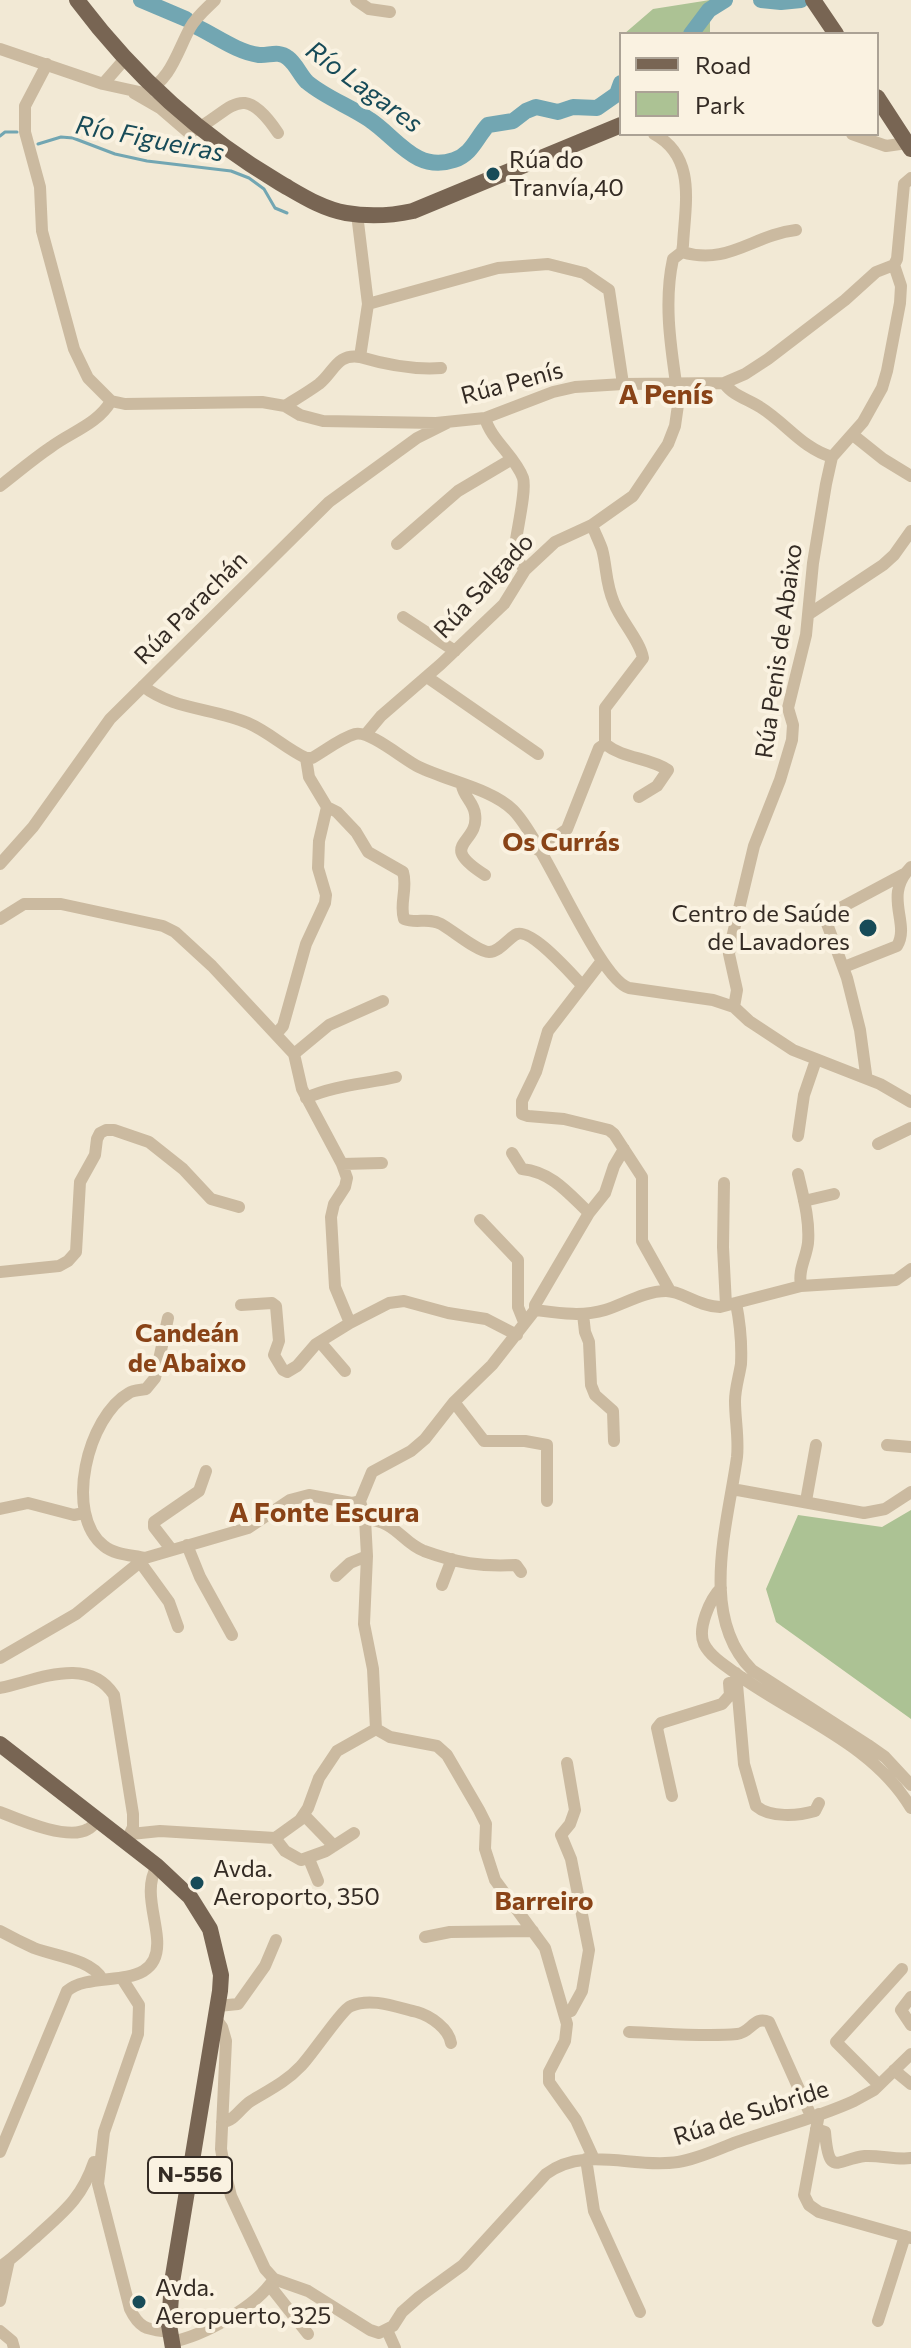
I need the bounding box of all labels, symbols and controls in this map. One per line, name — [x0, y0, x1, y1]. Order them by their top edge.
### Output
legend — [619, 32, 879, 136]
water label: Río Lagares — [300, 34, 428, 140]
text: Road — [695, 50, 751, 79]
text: Park — [695, 90, 745, 119]
water label: Río Figueiras — [73, 109, 227, 169]
place label: Rúa do Tranvía,40 — [509, 146, 624, 202]
marker: Rúa do Tranvía,40 — [484, 165, 502, 183]
street label: Rúa Penís — [458, 356, 566, 410]
district label: A Penís — [618, 378, 714, 412]
street label: Rúa Salgado — [428, 528, 540, 644]
street label: Rúa Penis de Abaixo — [750, 542, 808, 760]
street label: Rúa Parachán — [129, 546, 253, 670]
district label: Os Currás — [502, 826, 620, 858]
place label: Centro de Saúde de Lavadores — [672, 900, 850, 956]
marker: Centro de Saúde de Lavadores — [857, 917, 879, 939]
district label: Candeán de Abaixo — [128, 1317, 246, 1378]
district label: A Fonte Escura — [228, 1496, 420, 1530]
place label: Avda. Aeroporto, 350 — [213, 1855, 380, 1911]
marker: Avda. Aeroporto, 350 — [188, 1874, 206, 1892]
district label: Barreiro — [495, 1885, 593, 1917]
street label: Rúa de Subride — [670, 2074, 832, 2152]
road number: N-556 — [148, 2157, 232, 2193]
place label: Avda. Aeropuerto, 325 — [155, 2274, 331, 2330]
marker: Avda. Aeropuerto, 325 — [130, 2293, 148, 2311]

